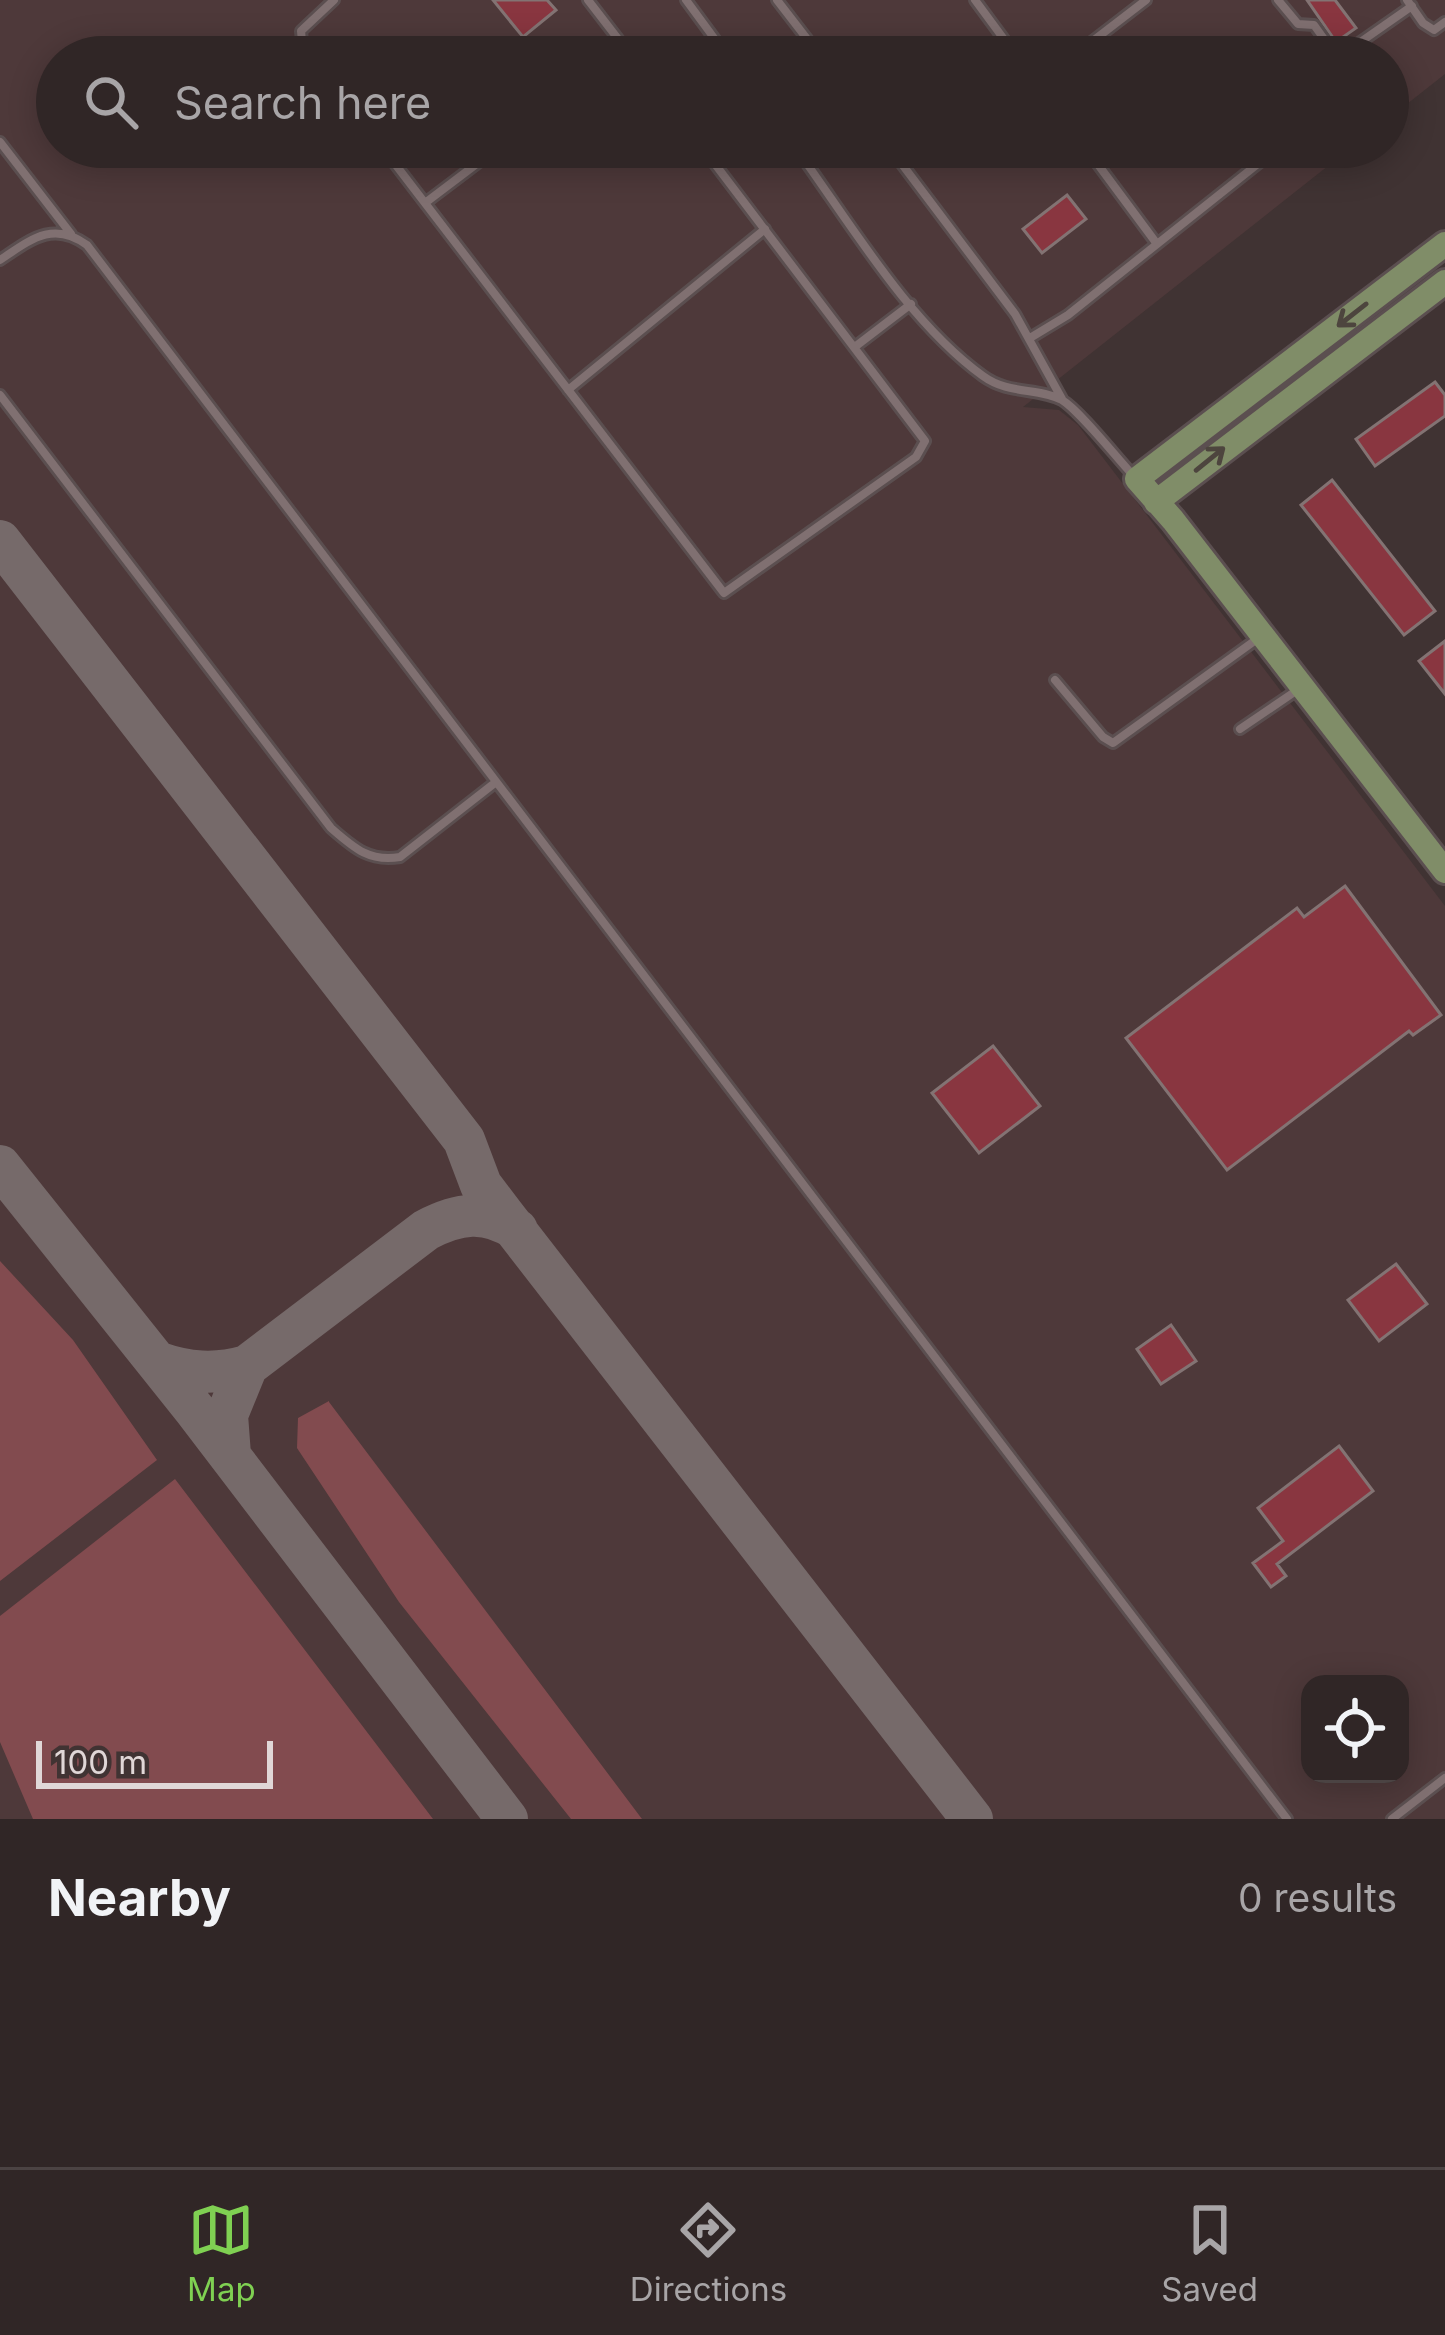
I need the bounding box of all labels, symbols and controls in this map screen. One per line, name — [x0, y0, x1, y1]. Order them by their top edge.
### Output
search box — [36, 36, 1409, 168]
icon: search — [78, 69, 144, 135]
text: Search here — [174, 75, 431, 130]
one-way arrow — [1337, 301, 1369, 328]
one-way arrow — [1193, 447, 1225, 473]
map controls — [1301, 1675, 1409, 1783]
button: locate — [1301, 1675, 1409, 1783]
scale bar — [36, 1735, 273, 1788]
text: 100 m — [54, 1742, 147, 1782]
text: Nearby — [48, 1867, 231, 1928]
text: 0 results — [1238, 1874, 1397, 1921]
tab: Map — [187, 2197, 256, 2309]
tab: Directions — [630, 2197, 787, 2309]
tab: Saved — [1161, 2197, 1258, 2309]

